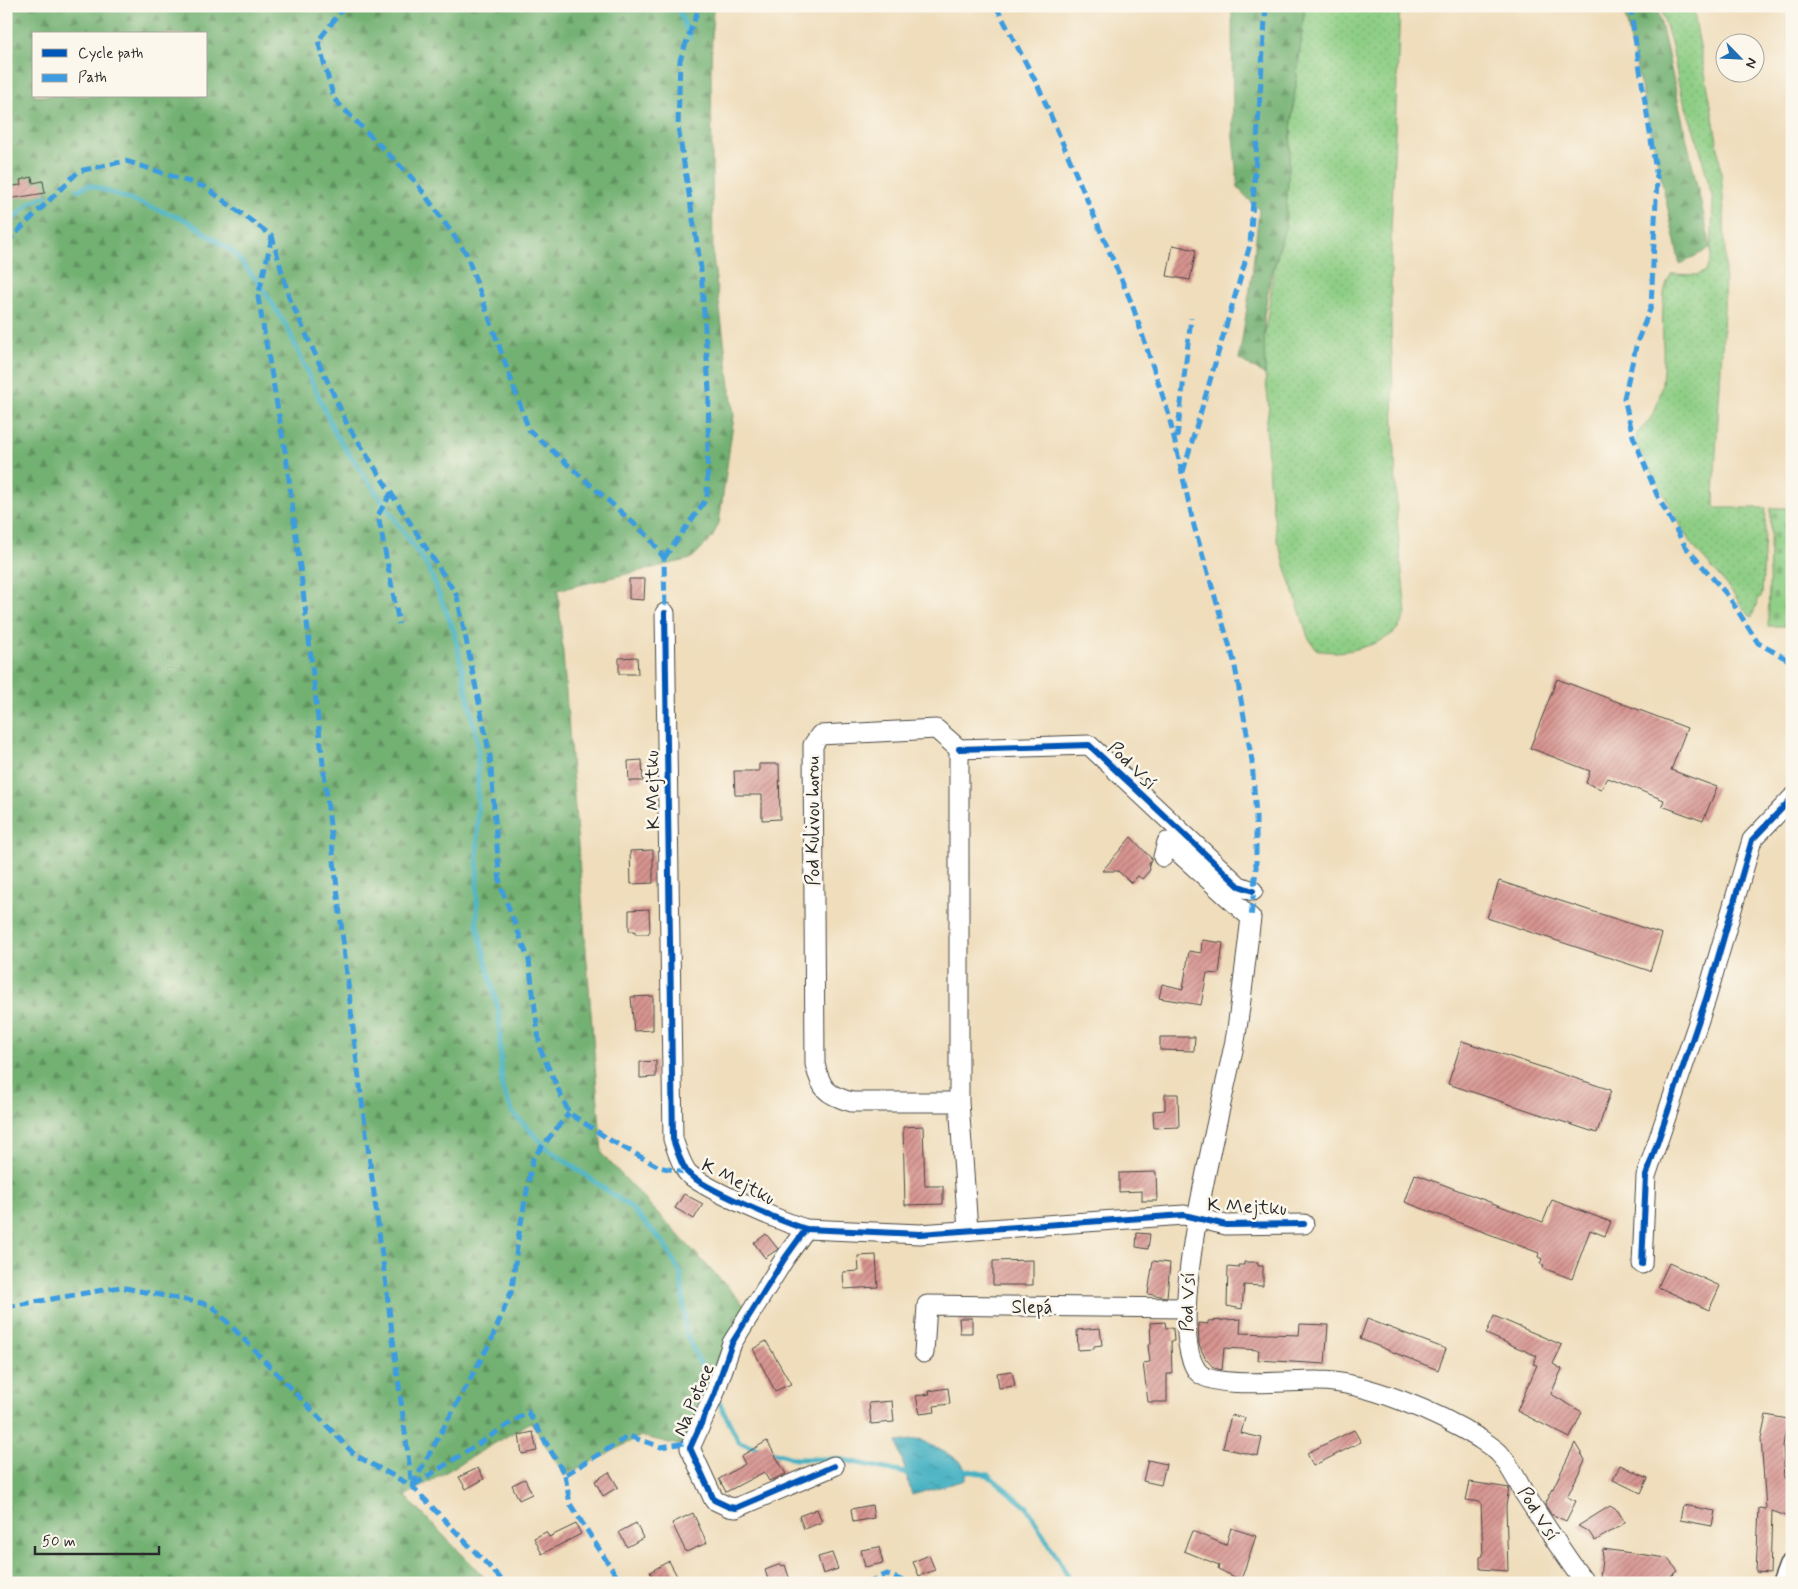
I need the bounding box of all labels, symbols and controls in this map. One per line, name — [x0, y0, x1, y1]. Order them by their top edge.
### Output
legend — [32, 32, 208, 98]
north arrow — [1716, 32, 1766, 82]
text: Cycle path — [78, 44, 143, 64]
text: N — [1741, 55, 1761, 71]
text: Path — [78, 68, 107, 88]
street label: Pod Vsí — [1102, 736, 1162, 796]
street label: K Mejtku — [640, 750, 667, 830]
street label: Pod Kulivou horou — [801, 756, 826, 886]
street label: K Mejtku — [696, 1153, 779, 1212]
street label: K Mejtku — [1207, 1192, 1287, 1223]
street label: Pod Vsí — [1174, 1272, 1202, 1332]
street label: Slepá — [1011, 1295, 1053, 1320]
street label: Na Potoce — [667, 1360, 721, 1440]
street label: Pod Vsí — [1512, 1482, 1564, 1546]
scale bar — [35, 1524, 159, 1556]
text: 50 m — [42, 1532, 76, 1552]

